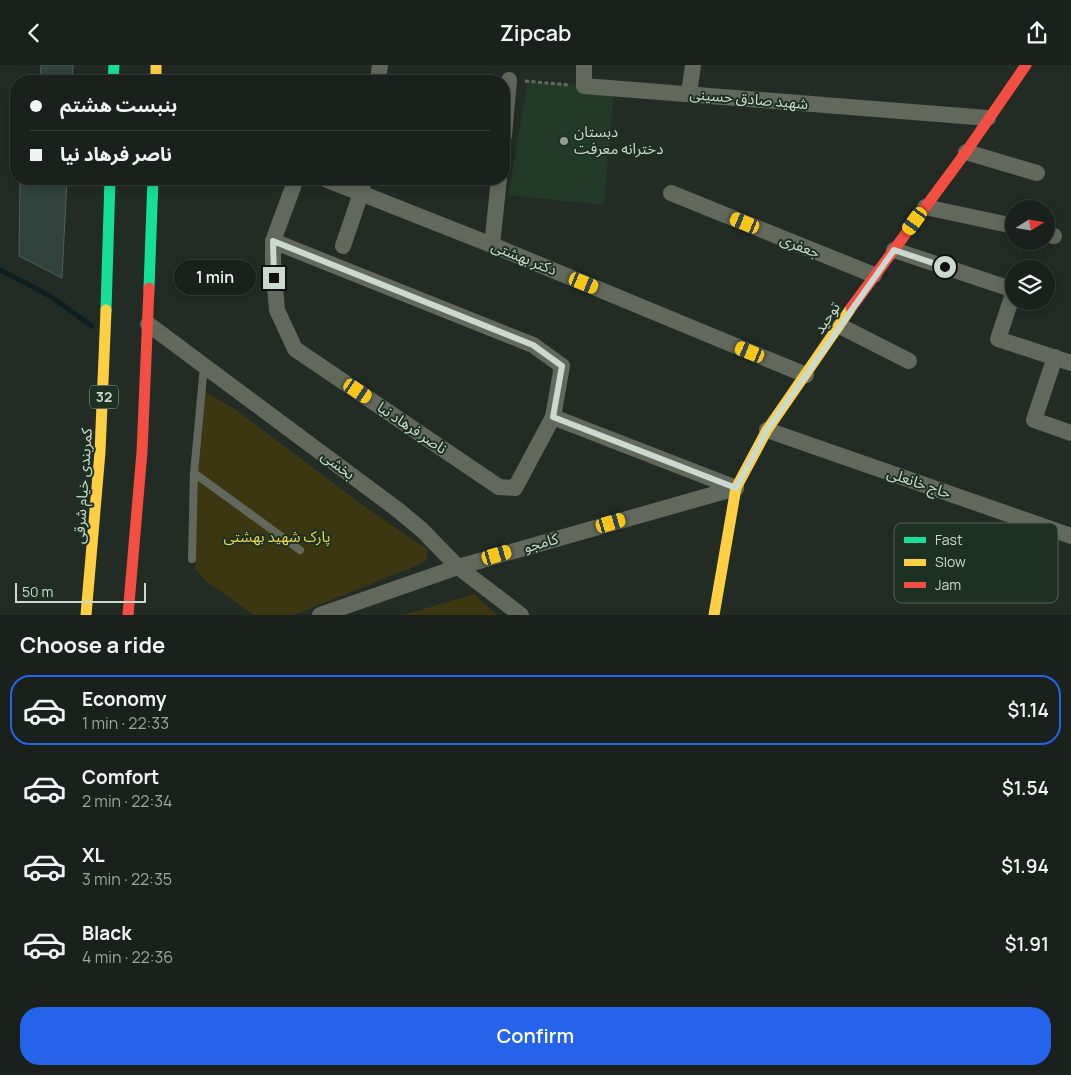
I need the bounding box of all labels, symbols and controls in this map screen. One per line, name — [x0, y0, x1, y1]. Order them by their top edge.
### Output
text: Zipcab — [500, 18, 571, 48]
icon: back — [20, 19, 48, 47]
icon: share — [1023, 19, 1051, 47]
street label: شهید صادق حسینی — [689, 83, 809, 114]
text: بنبست هشتم — [60, 92, 177, 118]
place label: دبستان دخترانه معرفت — [574, 121, 663, 159]
marker: دبستان دخترانه معرفت — [558, 135, 570, 147]
text: ناصر فرهاد نیا — [60, 141, 172, 167]
north arrow — [1005, 200, 1055, 250]
map controls — [1005, 200, 1055, 310]
car — [900, 204, 929, 238]
car — [728, 210, 761, 236]
street label: جعفری — [777, 228, 823, 263]
street label: دکتر بهشتی — [488, 235, 560, 280]
route start — [934, 256, 956, 278]
button: layers — [1005, 260, 1055, 310]
callout: 1 min — [174, 261, 256, 295]
text: 1 min — [196, 266, 234, 288]
route end — [263, 267, 285, 289]
car — [567, 270, 600, 296]
street label: توحید — [808, 298, 845, 338]
car — [733, 339, 766, 365]
car — [341, 376, 374, 406]
road number: 32 — [90, 386, 118, 409]
street label: ناصر فرهاد نیا — [373, 396, 451, 459]
street label: کمربندی خیام شرقی — [68, 427, 98, 545]
street label: بخشی — [317, 445, 360, 484]
street label: حاج خانعلی — [884, 462, 954, 505]
car — [594, 512, 627, 534]
legend — [894, 523, 1058, 603]
park label: پارک شهید بهشتی — [224, 526, 330, 547]
street label: کامجو — [521, 527, 561, 557]
text: Fast — [935, 530, 963, 549]
car — [480, 544, 513, 566]
text: Slow — [935, 552, 966, 571]
text: Jam — [935, 575, 961, 594]
scale bar — [15, 580, 146, 603]
text: 50 m — [22, 582, 53, 601]
text: Choose a ride — [20, 630, 165, 660]
text: Economy — [82, 686, 166, 712]
icon: car — [22, 688, 67, 733]
text: $1.14 — [1007, 697, 1049, 723]
text: 1 min · 22:33 — [82, 712, 169, 734]
text: Comfort — [82, 764, 159, 790]
icon: car — [22, 766, 67, 811]
text: $1.54 — [1002, 775, 1049, 801]
text: 2 min · 22:34 — [82, 790, 172, 812]
text: XL — [82, 842, 105, 868]
icon: car — [22, 844, 67, 889]
text: $1.94 — [1001, 853, 1049, 879]
text: 3 min · 22:35 — [82, 868, 172, 890]
text: Black — [82, 920, 131, 946]
icon: car — [22, 922, 67, 967]
text: $1.91 — [1005, 931, 1049, 957]
text: 4 min · 22:36 — [82, 946, 173, 968]
button: Confirm — [20, 1007, 1051, 1065]

